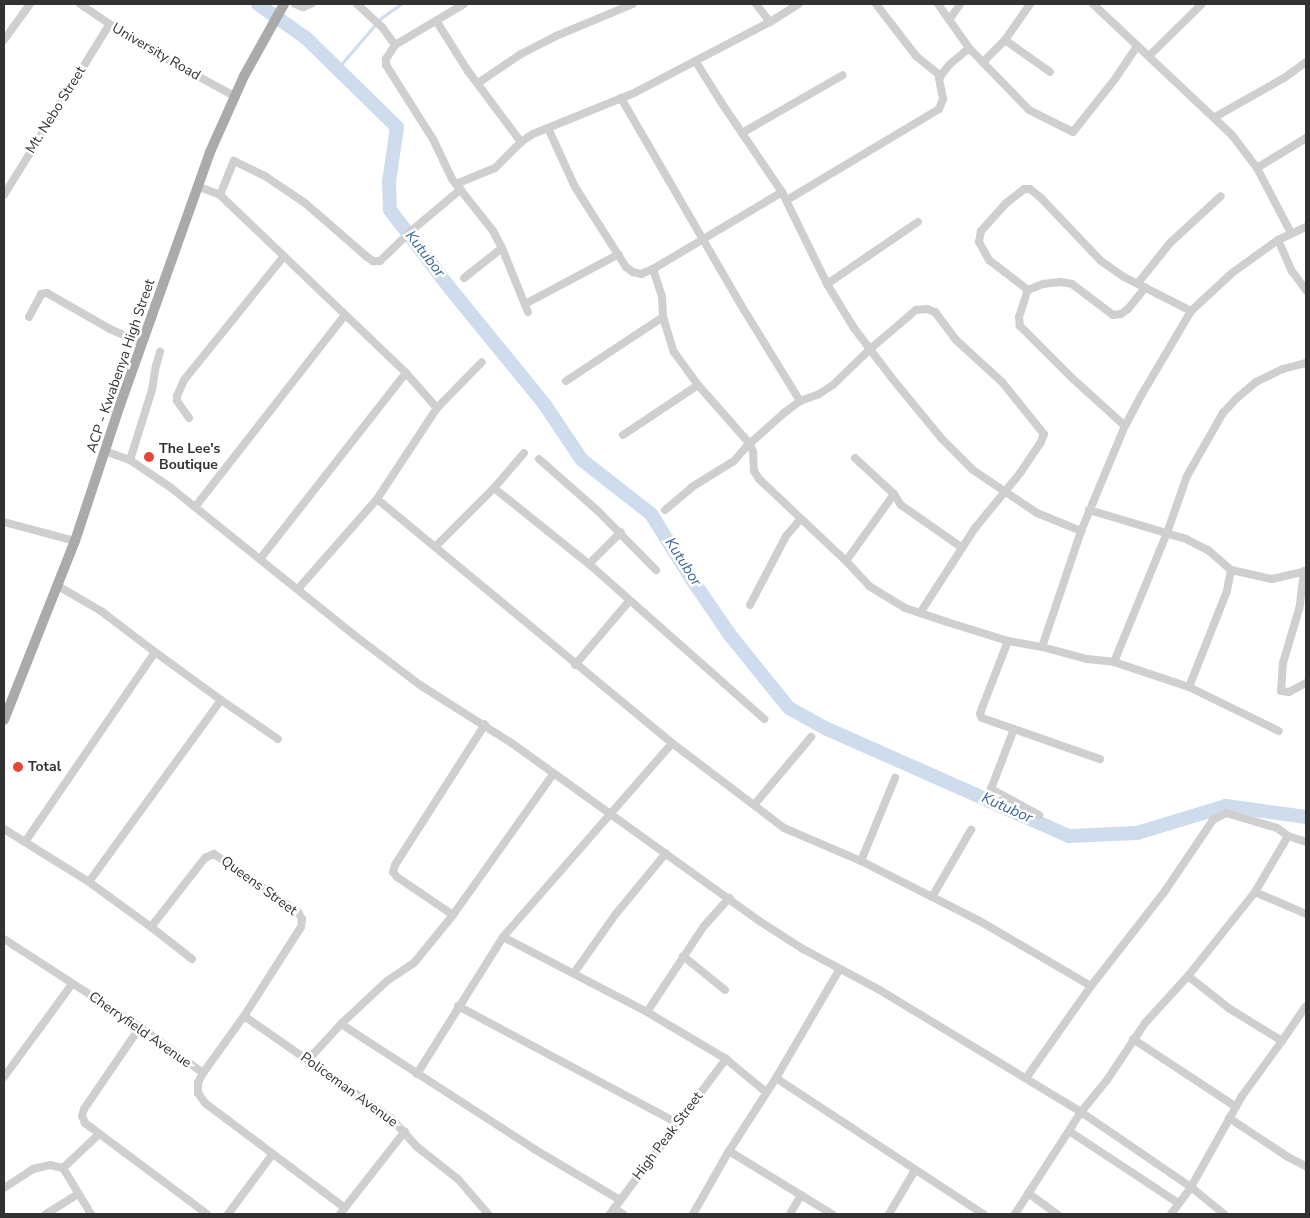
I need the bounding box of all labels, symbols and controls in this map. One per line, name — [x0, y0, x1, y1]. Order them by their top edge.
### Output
street label: University Road — [109, 20, 203, 84]
street label: Mt. Nebo Street — [23, 63, 89, 157]
water label: Kutubor — [401, 227, 449, 281]
street label: ACP - Kwabenya High Street — [83, 277, 159, 455]
place label: The Lee's Boutique — [159, 441, 220, 474]
marker: The Lee's Boutique — [143, 451, 155, 463]
water label: Kutubor — [661, 535, 705, 589]
place label: Total — [28, 759, 61, 775]
marker: Total — [12, 761, 24, 773]
water label: Kutubor — [979, 789, 1035, 827]
street label: Queens Street — [218, 853, 300, 919]
street label: Cherryfield Avenue — [85, 988, 195, 1072]
street label: Policeman Avenue — [297, 1049, 401, 1131]
street label: High Peak Street — [629, 1089, 707, 1183]

